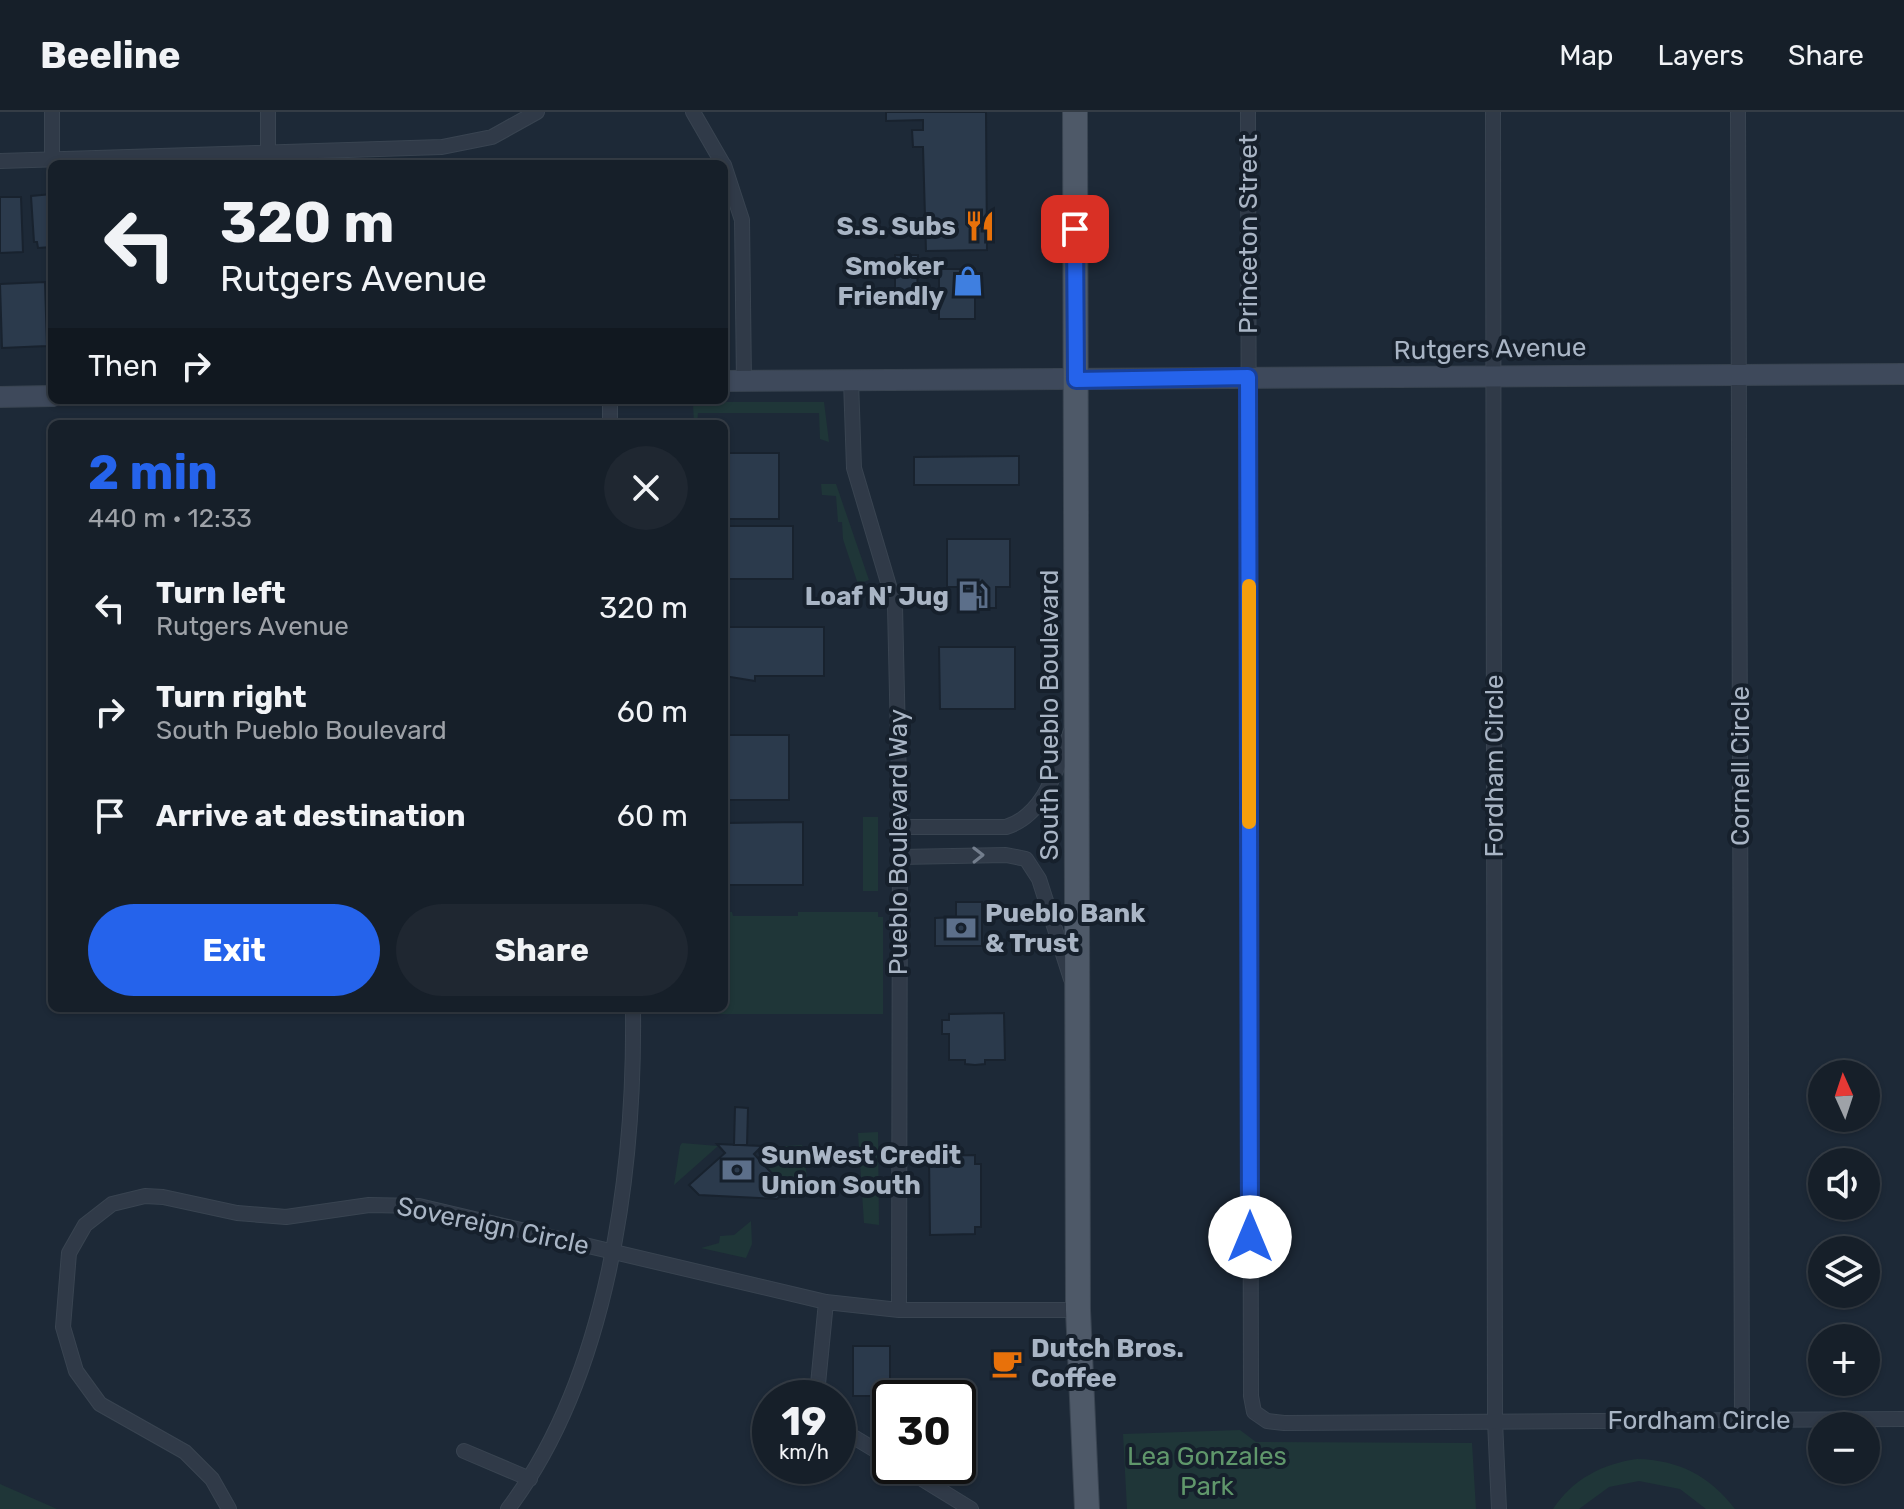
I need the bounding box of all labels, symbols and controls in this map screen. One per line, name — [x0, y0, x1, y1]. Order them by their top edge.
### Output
text: Beeline — [40, 32, 181, 78]
text: Map — [1559, 39, 1614, 72]
text: Layers — [1658, 39, 1744, 72]
text: Share — [1788, 39, 1864, 72]
street label: Princeton Street — [1233, 134, 1264, 334]
text: 320 m — [220, 190, 395, 256]
icon: left — [88, 192, 192, 296]
pin — [1041, 195, 1109, 263]
icon: arrive — [1053, 207, 1097, 251]
restaurant icon: S.S. Subs — [963, 209, 997, 243]
place label: S.S. Subs — [837, 211, 956, 242]
place label: Smoker Friendly — [837, 251, 944, 312]
text: Rutgers Avenue — [220, 257, 487, 300]
shop icon: Smoker Friendly — [951, 264, 985, 298]
street label: Rutgers Avenue — [1393, 332, 1587, 366]
icon: right — [174, 344, 218, 388]
text: Then — [88, 348, 158, 384]
text: 2 min — [88, 444, 218, 501]
button: close — [604, 446, 688, 530]
text: 440 m · 12:33 — [88, 503, 252, 534]
street label: South Pueblo Boulevard — [1034, 570, 1065, 860]
text: Turn left — [156, 575, 286, 611]
fuel station icon: Loaf N' Jug — [956, 579, 990, 613]
place label: Loaf N' Jug — [805, 581, 949, 612]
icon: left — [88, 586, 132, 630]
text: 320 m — [599, 590, 688, 626]
text: Rutgers Avenue — [156, 611, 349, 642]
street label: Fordham Circle — [1479, 674, 1510, 858]
text: Turn right — [156, 679, 307, 715]
street label: Cornell Circle — [1725, 686, 1756, 846]
icon: right — [88, 690, 132, 734]
text: 60 m — [617, 694, 688, 730]
street label: Pueblo Boulevard Way — [883, 709, 914, 975]
text: South Pueblo Boulevard — [156, 715, 447, 746]
icon: arrive — [88, 794, 132, 838]
text: Arrive at destination — [156, 798, 466, 834]
text: 60 m — [617, 798, 688, 834]
one-way arrow — [972, 847, 985, 864]
place label: Pueblo Bank & Trust — [985, 898, 1146, 959]
button: Exit — [88, 904, 380, 996]
button: Share — [396, 904, 688, 996]
bank icon: Pueblo Bank & Trust — [944, 911, 978, 945]
north arrow — [1808, 1060, 1880, 1132]
map controls — [1808, 1060, 1880, 1484]
place label: SunWest Credit Union South — [761, 1140, 961, 1201]
button: sound — [1808, 1148, 1880, 1220]
bank icon: SunWest Credit Union South — [720, 1153, 754, 1187]
street label: Sovereign Circle — [394, 1190, 592, 1262]
position arrow — [1208, 1195, 1292, 1279]
button: layers — [1808, 1236, 1880, 1308]
button: + — [1808, 1324, 1880, 1396]
place label: Dutch Bros. Coffee — [1031, 1333, 1184, 1394]
cafe icon: Dutch Bros. Coffee — [990, 1346, 1024, 1380]
speed limit sign: 30 — [872, 1380, 976, 1484]
text: 19 — [781, 1398, 827, 1445]
street label: Fordham Circle — [1607, 1405, 1791, 1436]
button: − — [1808, 1412, 1880, 1484]
text: km/h — [779, 1440, 829, 1464]
park label: Lea Gonzales Park — [1127, 1441, 1287, 1502]

